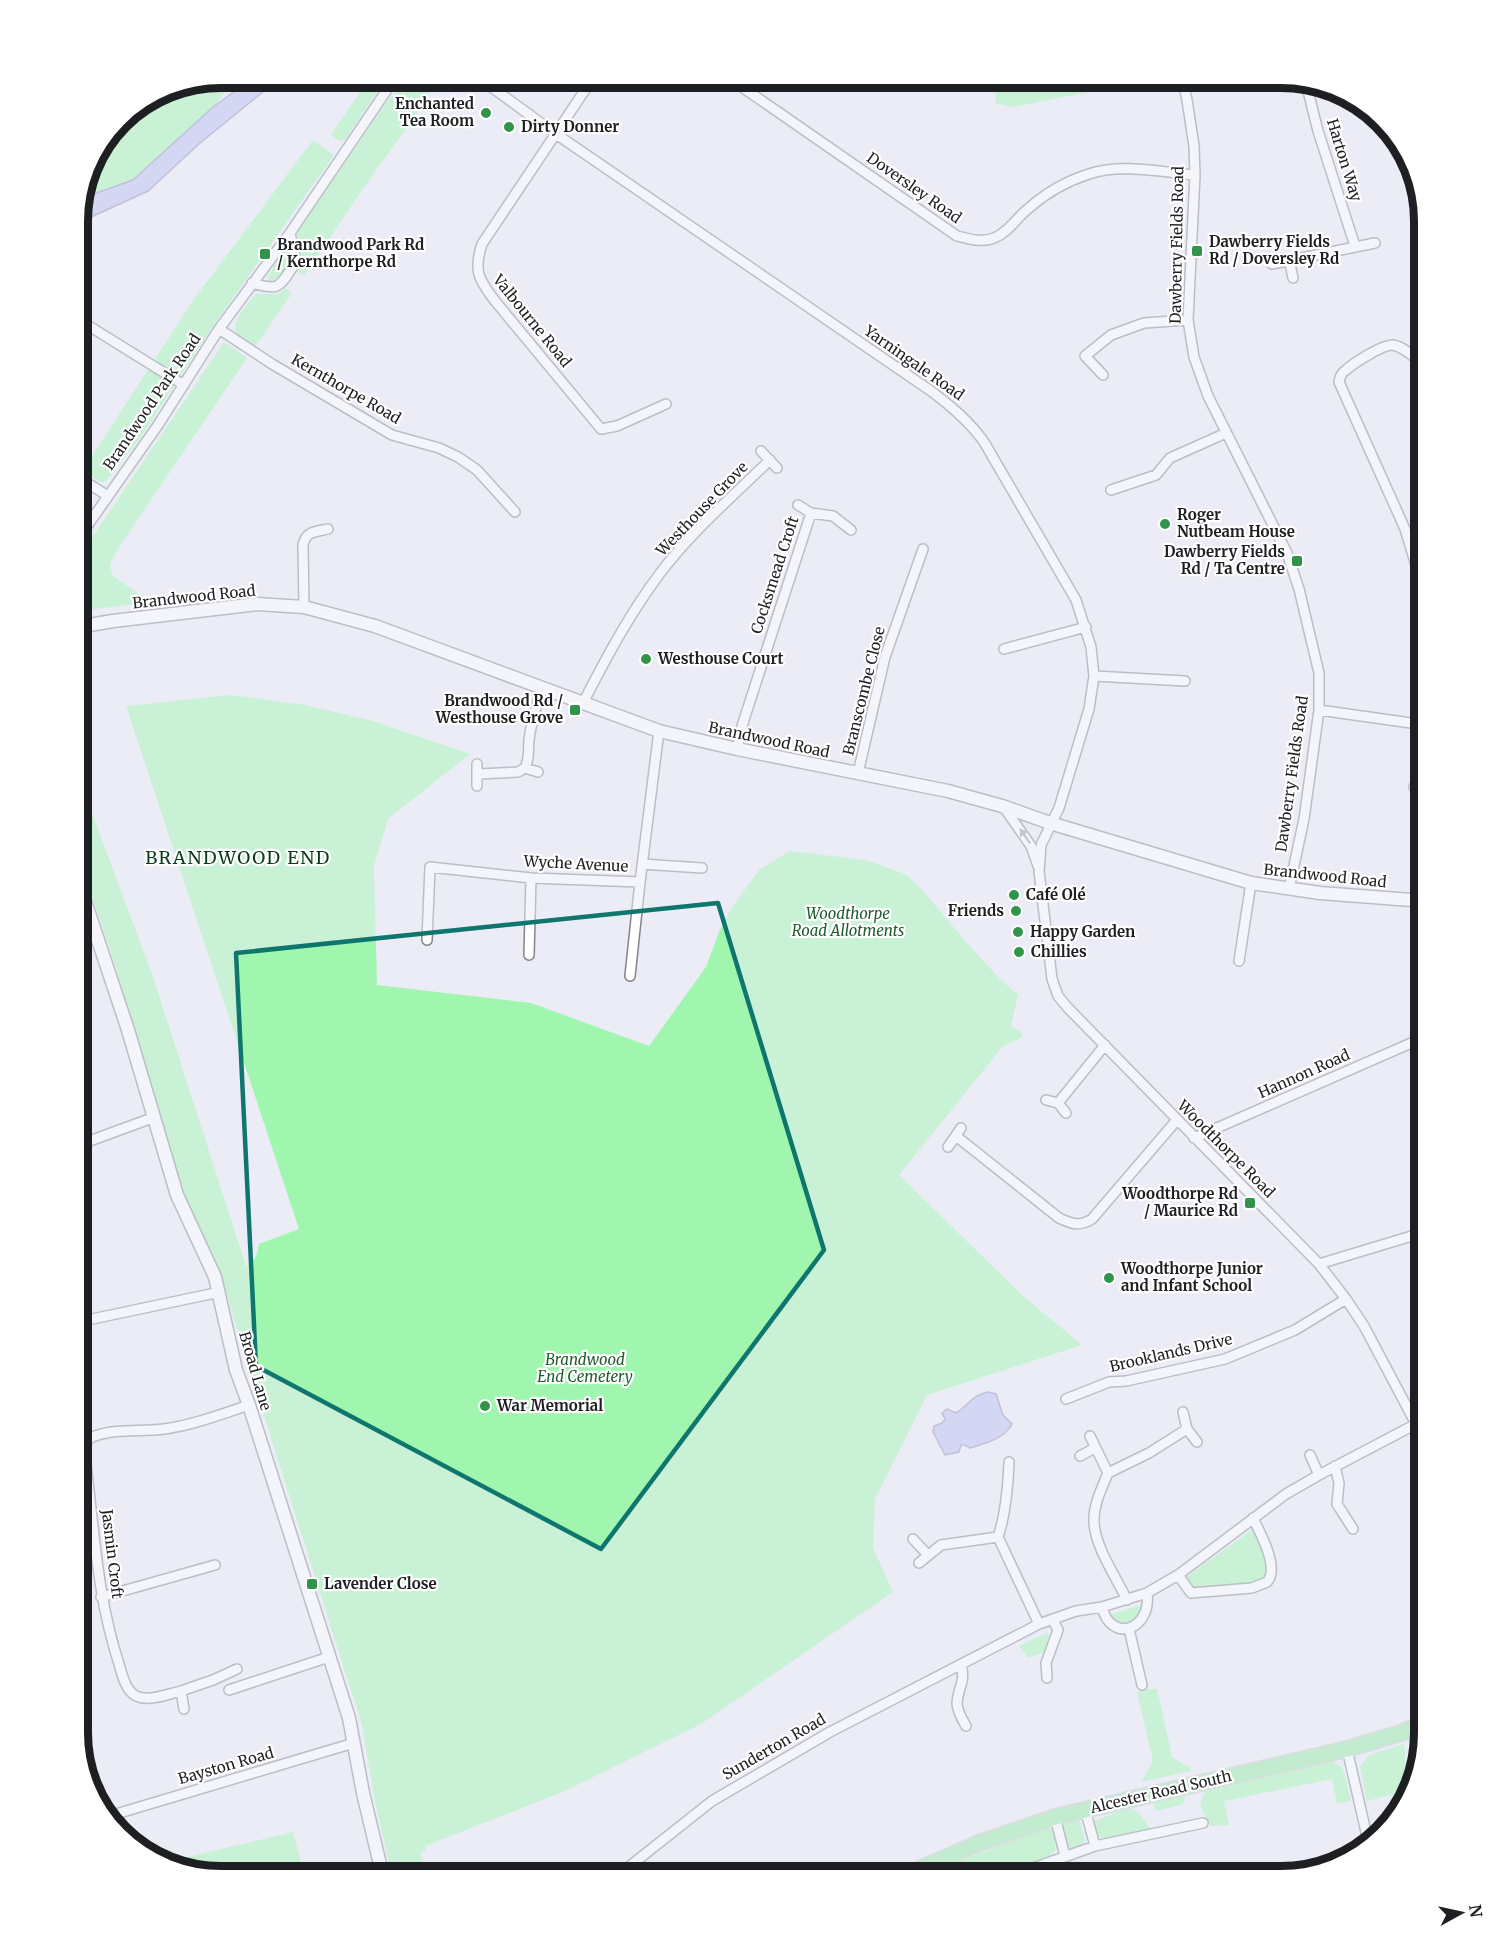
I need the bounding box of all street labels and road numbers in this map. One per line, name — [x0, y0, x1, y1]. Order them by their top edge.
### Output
street label: Harton Way — [1323, 116, 1366, 204]
street label: Doversley Road — [863, 148, 965, 227]
street label: Dawberry Fields Road — [1166, 166, 1187, 324]
street label: Valbourne Road — [489, 270, 576, 371]
street label: Yarningale Road — [860, 320, 968, 404]
street label: Brandwood Park Road — [99, 330, 204, 474]
street label: Kernthorpe Road — [288, 349, 404, 428]
street label: Westhouse Grove — [651, 457, 752, 561]
street label: Cocksmead Croft — [747, 513, 803, 636]
street label: Brandwood Road — [132, 581, 256, 612]
street label: Branscombe Close — [838, 624, 889, 757]
street label: Dawberry Fields Road — [1271, 694, 1312, 853]
street label: Brandwood Road — [707, 717, 831, 762]
street label: Wyche Avenue — [522, 851, 629, 876]
street label: Brandwood Road — [1263, 860, 1387, 891]
street label: Hannon Road — [1255, 1045, 1353, 1102]
street label: Woodthorpe Road — [1173, 1095, 1279, 1201]
street label: Broad Lane — [235, 1329, 276, 1413]
street label: Brooklands Drive — [1108, 1329, 1234, 1376]
street label: Jasmin Croft — [97, 1507, 127, 1600]
street label: Sunderton Road — [719, 1709, 829, 1784]
street label: Bayston Road — [176, 1743, 276, 1788]
street label: Alcester Road South — [1087, 1766, 1234, 1817]

